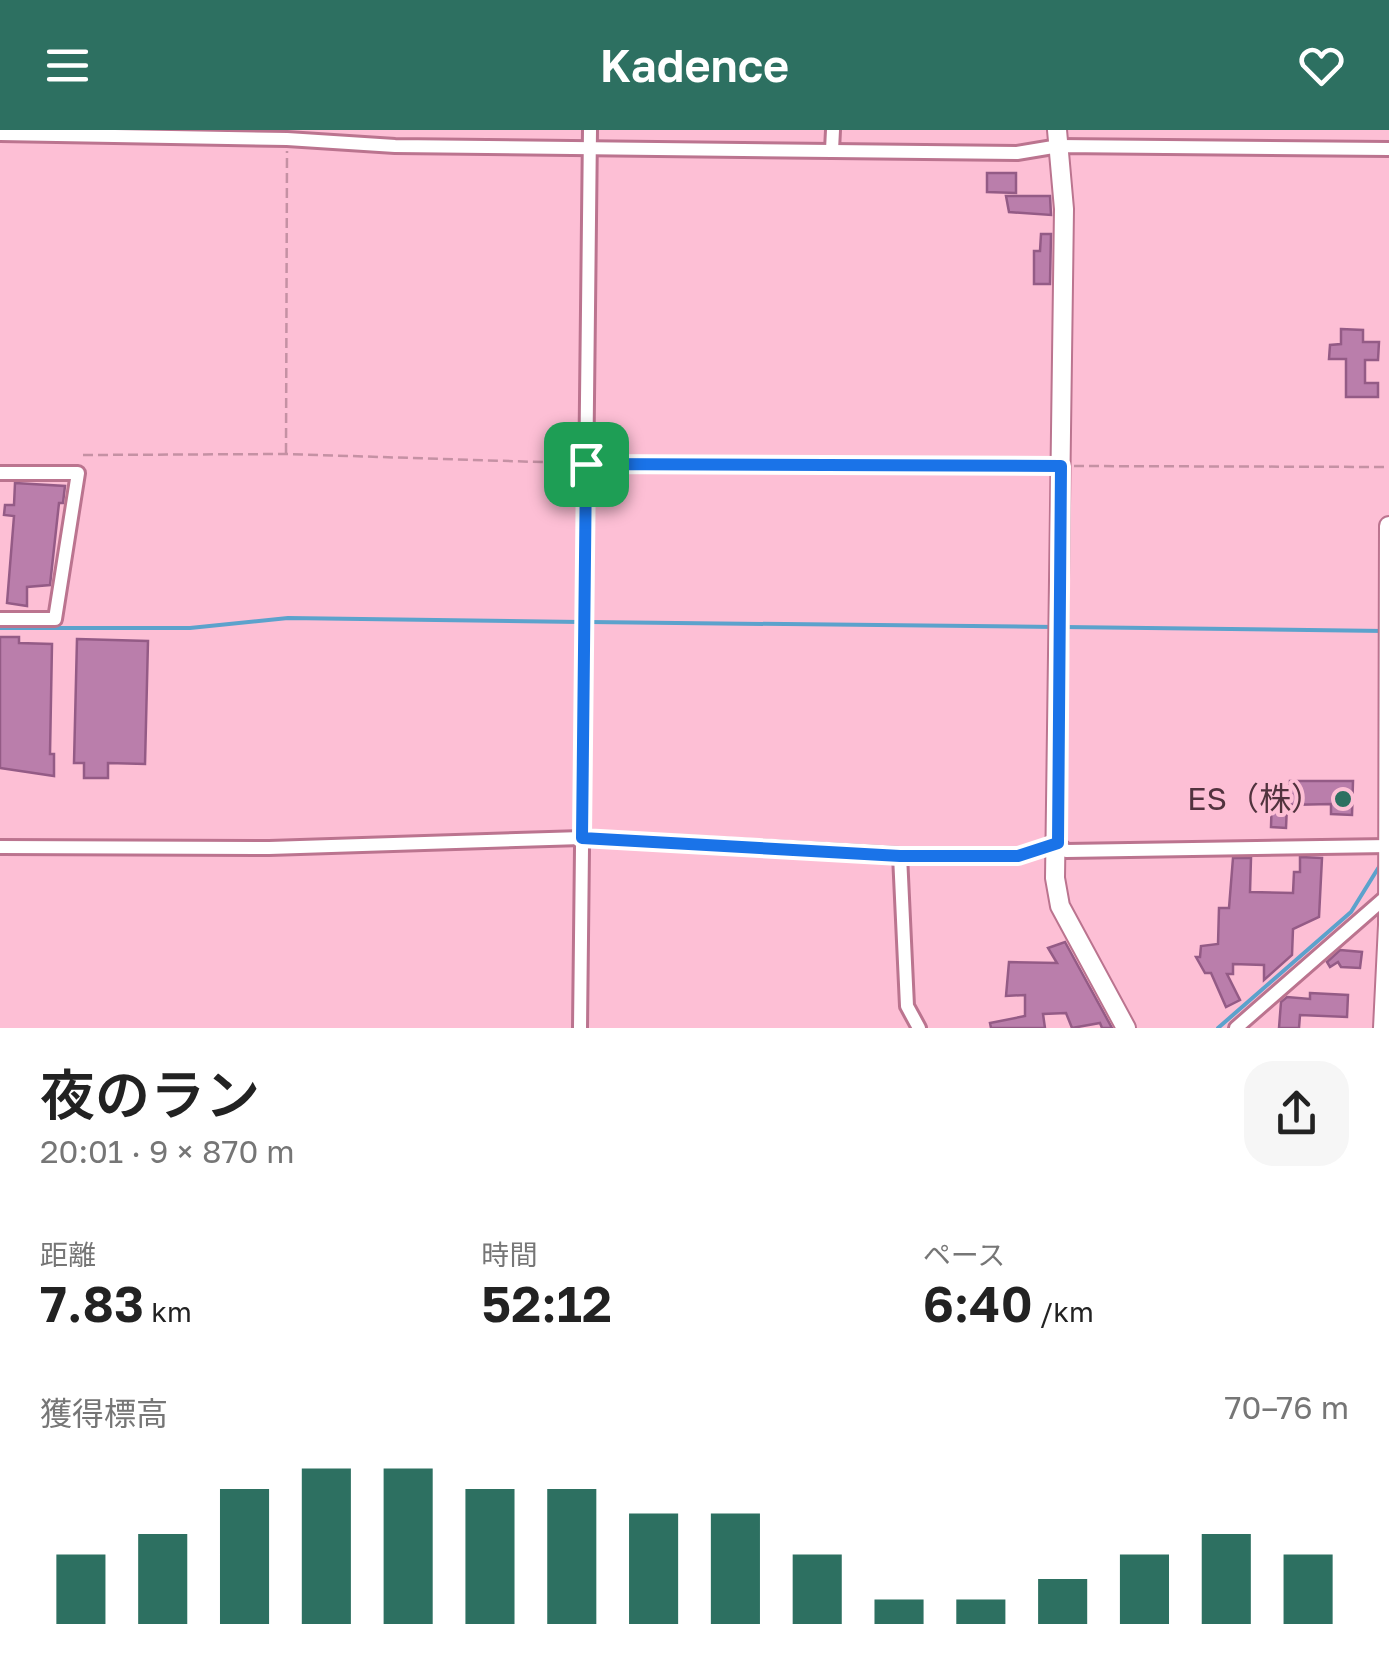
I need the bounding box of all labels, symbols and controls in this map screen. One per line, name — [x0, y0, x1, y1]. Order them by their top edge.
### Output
icon: menu — [40, 38, 95, 93]
text: Kadence — [600, 38, 789, 92]
icon: heart — [1294, 38, 1349, 93]
pin — [544, 422, 629, 507]
icon: arrive — [559, 437, 614, 492]
place label: ES（株） — [1187, 779, 1323, 817]
marker: ES（株） — [1332, 788, 1354, 810]
text: 夜のラン — [40, 1061, 260, 1127]
button: share — [1244, 1061, 1349, 1166]
text: 20:01 · 9 × 870 m — [40, 1132, 295, 1170]
text: 距離 — [40, 1238, 96, 1271]
text: 時間 — [481, 1238, 537, 1271]
text: ペース — [923, 1238, 1005, 1271]
text: 7.83 — [40, 1273, 144, 1333]
text: 52:12 — [481, 1273, 612, 1333]
text: 6:40 — [923, 1273, 1033, 1333]
text: km — [144, 1295, 192, 1328]
text: /km — [1033, 1295, 1094, 1328]
text: 70–76 m — [1225, 1388, 1349, 1426]
text: 獲得標高 — [40, 1394, 168, 1432]

